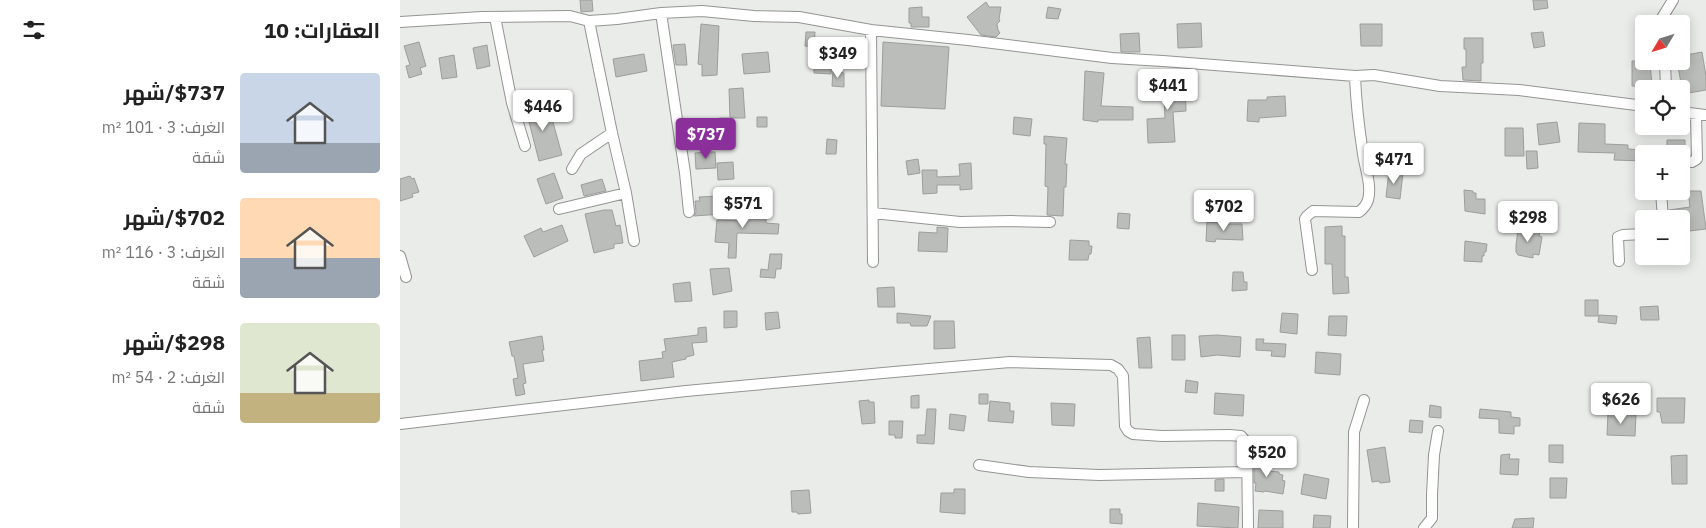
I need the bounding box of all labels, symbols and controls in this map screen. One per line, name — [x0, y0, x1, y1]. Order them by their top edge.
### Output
north arrow — [1635, 15, 1690, 70]
map controls — [1635, 15, 1690, 265]
icon: filters — [20, 16, 48, 44]
text: العقارات: 10 — [264, 16, 380, 44]
pin: $349 — [808, 36, 868, 79]
text: $349 — [819, 43, 857, 63]
pin: $441 — [1138, 68, 1198, 111]
text: $441 — [1149, 75, 1187, 95]
text: $737/شهر — [124, 78, 225, 106]
button: locate — [1635, 80, 1690, 135]
pin: $446 — [513, 90, 573, 132]
icon: home — [280, 93, 340, 153]
text: $446 — [524, 96, 562, 116]
text: الغرف: 3 · 101 m² — [102, 117, 225, 137]
pin: $737 — [676, 118, 736, 160]
text: $737 — [687, 124, 725, 144]
pin: $471 — [1364, 142, 1424, 185]
button: + — [1635, 145, 1690, 200]
text: شقة — [192, 147, 225, 167]
text: $471 — [1375, 149, 1413, 169]
pin: $571 — [713, 186, 773, 229]
pin: $702 — [1194, 190, 1254, 232]
text: $571 — [724, 193, 762, 213]
text: $702 — [1205, 196, 1243, 216]
pin: $298 — [1498, 200, 1558, 243]
text: $702/شهر — [124, 203, 225, 231]
text: $298 — [1509, 207, 1547, 227]
button: − — [1635, 210, 1690, 265]
icon: home — [280, 218, 340, 278]
text: الغرف: 3 · 116 m² — [102, 242, 225, 262]
text: شقة — [192, 272, 225, 292]
text: $298/شهر — [124, 328, 225, 356]
icon: home — [280, 343, 340, 403]
text: الغرف: 2 · 54 m² — [111, 367, 225, 387]
pin: $626 — [1591, 382, 1651, 425]
text: $626 — [1602, 389, 1640, 409]
text: شقة — [192, 397, 225, 417]
pin: $520 — [1237, 436, 1297, 478]
text: $520 — [1248, 442, 1286, 462]

